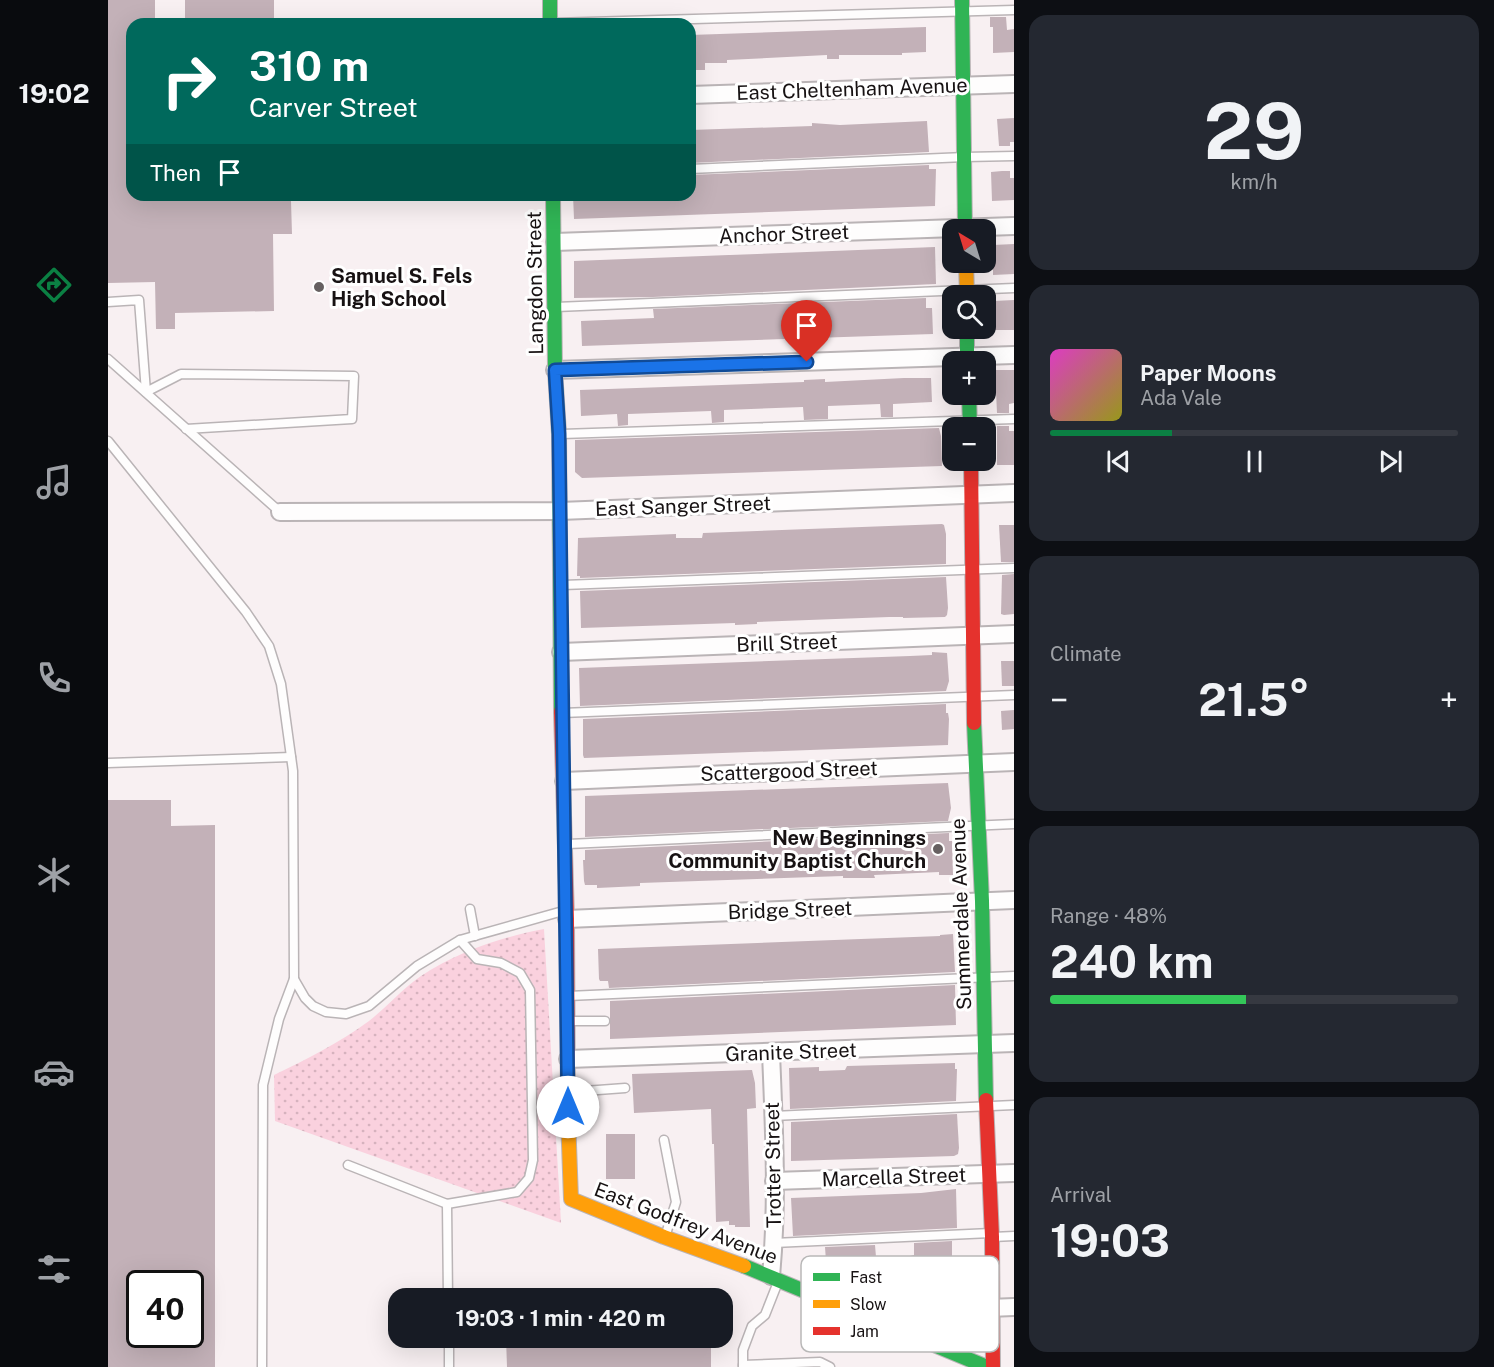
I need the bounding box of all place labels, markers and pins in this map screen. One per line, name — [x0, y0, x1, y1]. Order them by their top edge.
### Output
place label: Samuel S. Fels High School — [331, 264, 472, 311]
marker: Samuel S. Fels High School — [312, 280, 326, 294]
pin — [781, 300, 832, 362]
place label: New Beginnings Community Baptist Church — [668, 826, 926, 873]
marker: New Beginnings Community Baptist Church — [931, 842, 945, 856]

